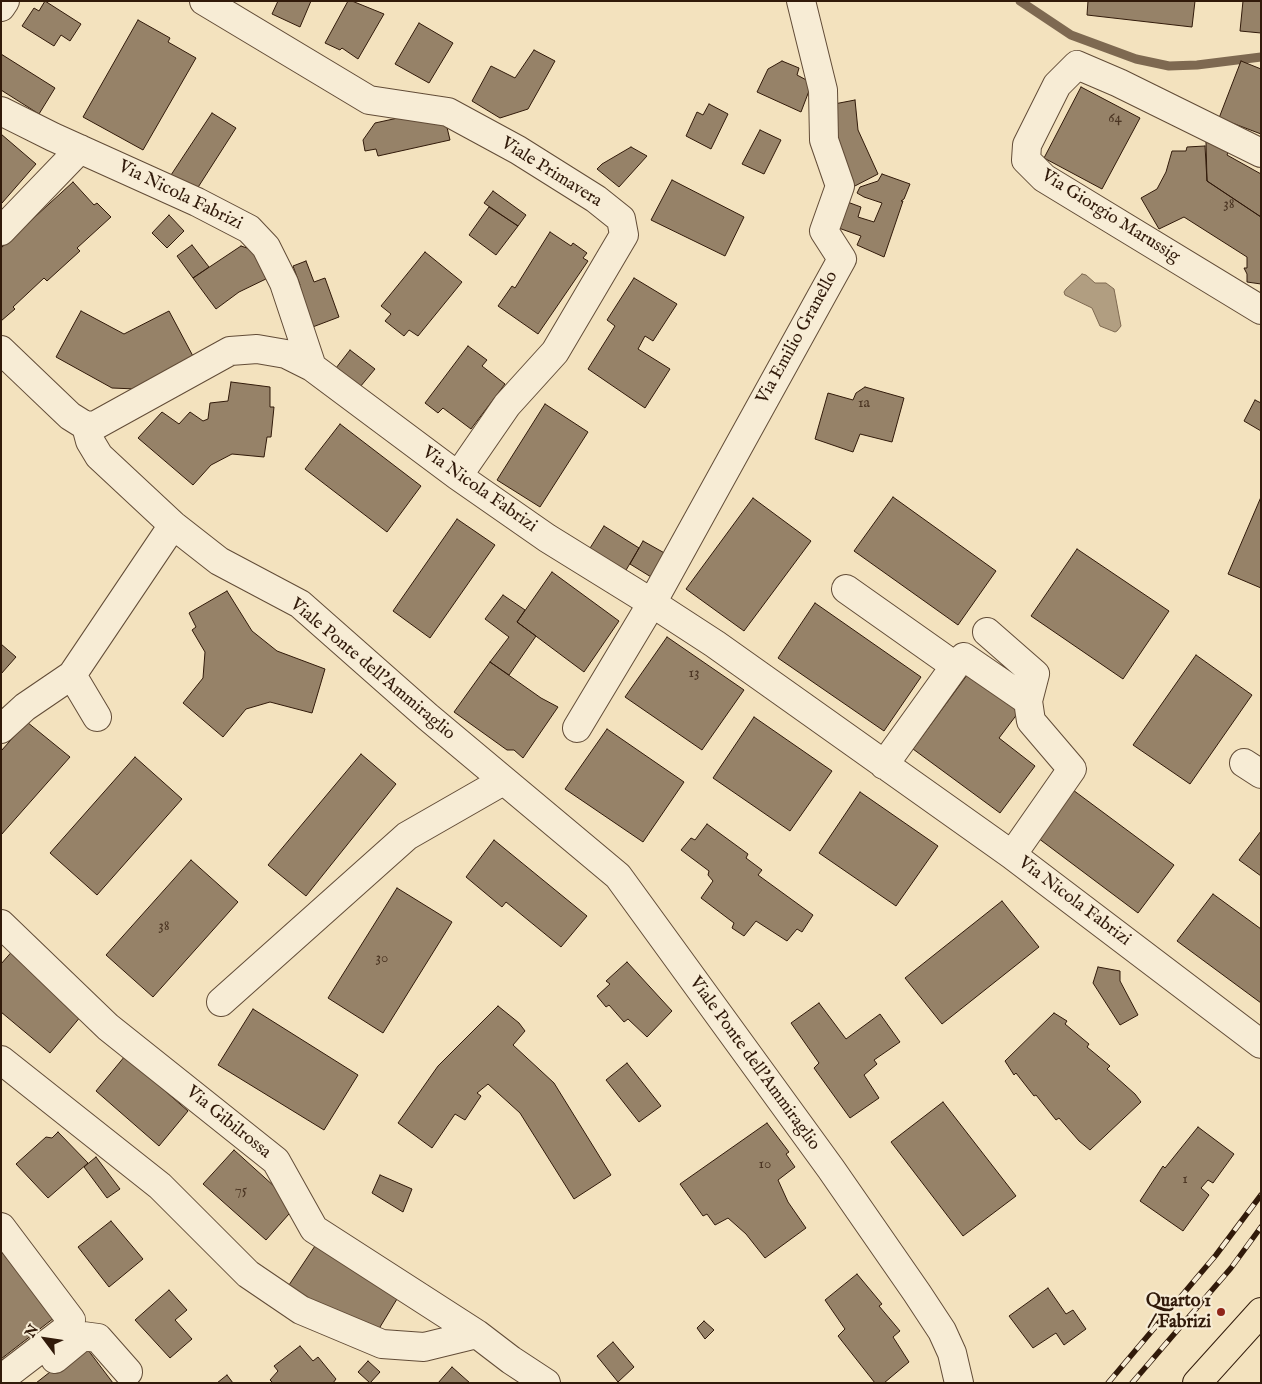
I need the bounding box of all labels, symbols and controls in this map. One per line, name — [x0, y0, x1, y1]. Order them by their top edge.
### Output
house number: 64 — [1108, 110, 1122, 128]
street label: Viale Primavera — [496, 133, 606, 213]
street label: Via Nicola Fabrizi — [114, 157, 246, 235]
street label: Via Giorgio Marussig — [1037, 166, 1183, 268]
house number: 38 — [1223, 196, 1235, 214]
street label: Via Emilio Granello — [752, 268, 844, 408]
house number: 1a — [858, 395, 870, 413]
street label: Via Nicola Fabrizi — [417, 442, 541, 538]
street label: Viale Ponte dell'Ammiraglio — [285, 594, 459, 746]
house number: 13 — [688, 665, 700, 683]
street label: Via Nicola Fabrizi — [1013, 853, 1135, 951]
house number: 38 — [158, 918, 170, 936]
house number: 30 — [376, 950, 388, 968]
street label: Viale Ponte dell'Ammiraglio — [684, 973, 824, 1155]
street label: Via Gibilrossa — [181, 1082, 275, 1164]
house number: 10 — [759, 1156, 771, 1174]
house number: 1 — [1182, 1171, 1188, 1189]
house number: 75 — [235, 1182, 247, 1200]
place label: Quarto 1 / Fabrizi — [1146, 1291, 1211, 1334]
marker: Quarto 1 / Fabrizi — [1215, 1306, 1227, 1318]
north arrow — [20, 1314, 70, 1364]
text: N — [21, 1321, 43, 1341]

